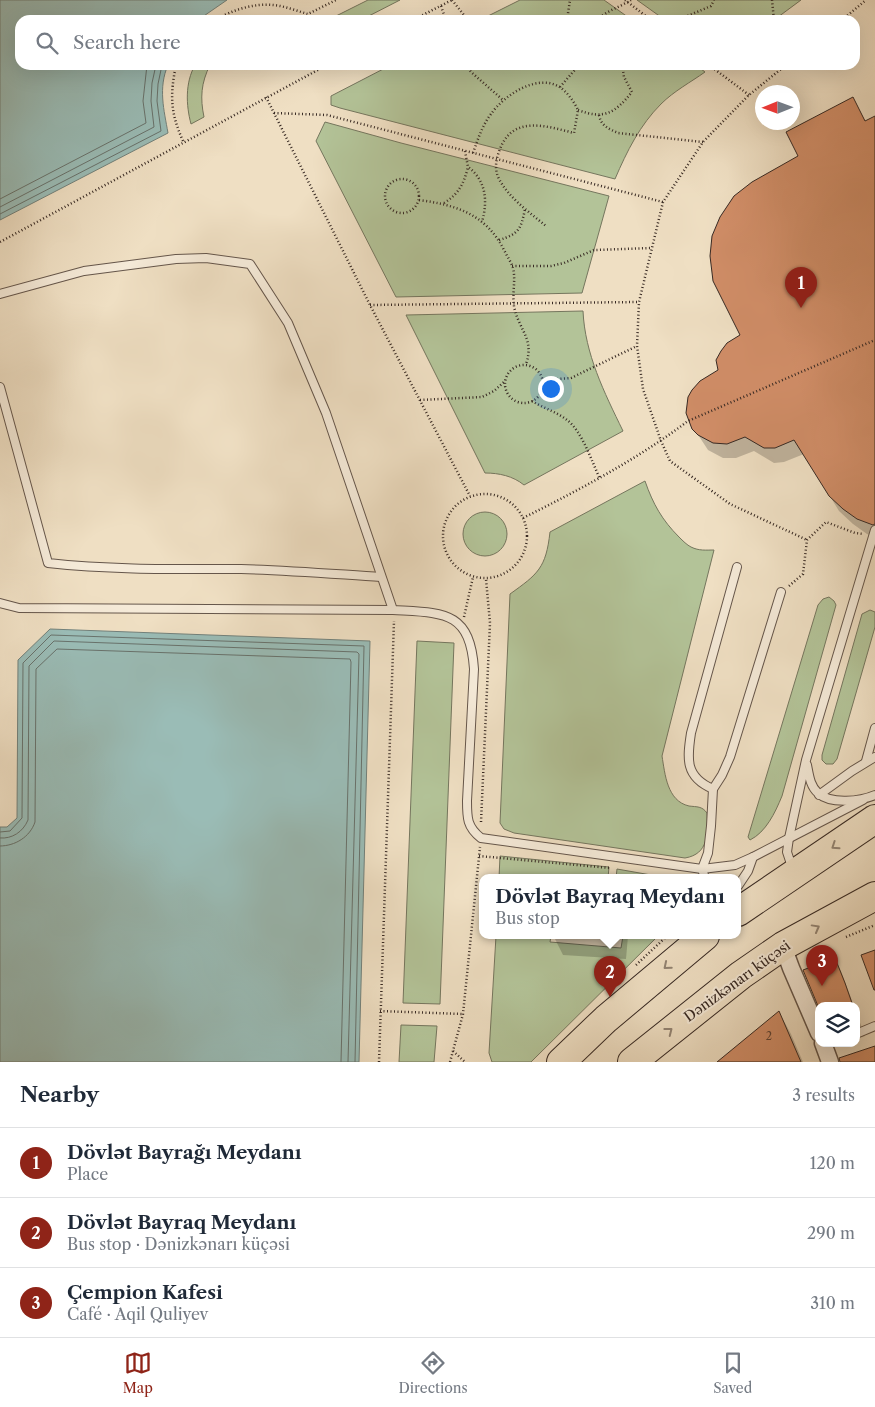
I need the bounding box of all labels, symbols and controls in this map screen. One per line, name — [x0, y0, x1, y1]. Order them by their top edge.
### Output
search box — [15, 15, 860, 70]
icon: search — [33, 29, 61, 57]
text: Search here — [73, 31, 181, 54]
north arrow — [755, 85, 800, 130]
pin: 1 — [785, 267, 817, 308]
your location — [538, 376, 564, 402]
one-way arrow — [831, 840, 840, 849]
popup — [479, 874, 741, 939]
text: Dövlət Bayraq Meydanı — [495, 885, 725, 908]
text: Bus stop — [495, 908, 560, 928]
one-way arrow — [811, 924, 820, 934]
street label: Dənizkənarı küçəsi — [680, 936, 794, 1026]
pin: 3 — [806, 945, 838, 986]
pin: 2 — [594, 956, 626, 997]
one-way arrow — [663, 961, 672, 970]
map controls — [815, 1002, 860, 1047]
button: layers — [815, 1002, 860, 1047]
one-way arrow — [663, 1028, 672, 1036]
house number: 2 — [766, 1029, 772, 1043]
text: Nearby — [20, 1082, 99, 1107]
text: 3 results — [792, 1085, 855, 1105]
text: Dövlət Bayrağı Meydanı — [67, 1141, 302, 1164]
text: 1 — [32, 1153, 40, 1173]
text: 120 m — [810, 1153, 855, 1173]
text: Place — [67, 1164, 108, 1184]
text: Dövlət Bayraq Meydanı — [67, 1211, 296, 1234]
text: 2 — [31, 1223, 41, 1243]
text: 290 m — [807, 1223, 855, 1243]
text: Bus stop · Dənizkənarı küçəsi — [67, 1234, 290, 1254]
text: Çempion Kafesi — [67, 1281, 223, 1304]
text: 3 — [31, 1293, 41, 1313]
text: 310 m — [810, 1293, 855, 1313]
text: Café · Aqil Quliyev — [67, 1304, 208, 1324]
tab: Map — [123, 1349, 153, 1397]
tab: Directions — [398, 1349, 468, 1397]
tab: Saved — [713, 1349, 752, 1397]

